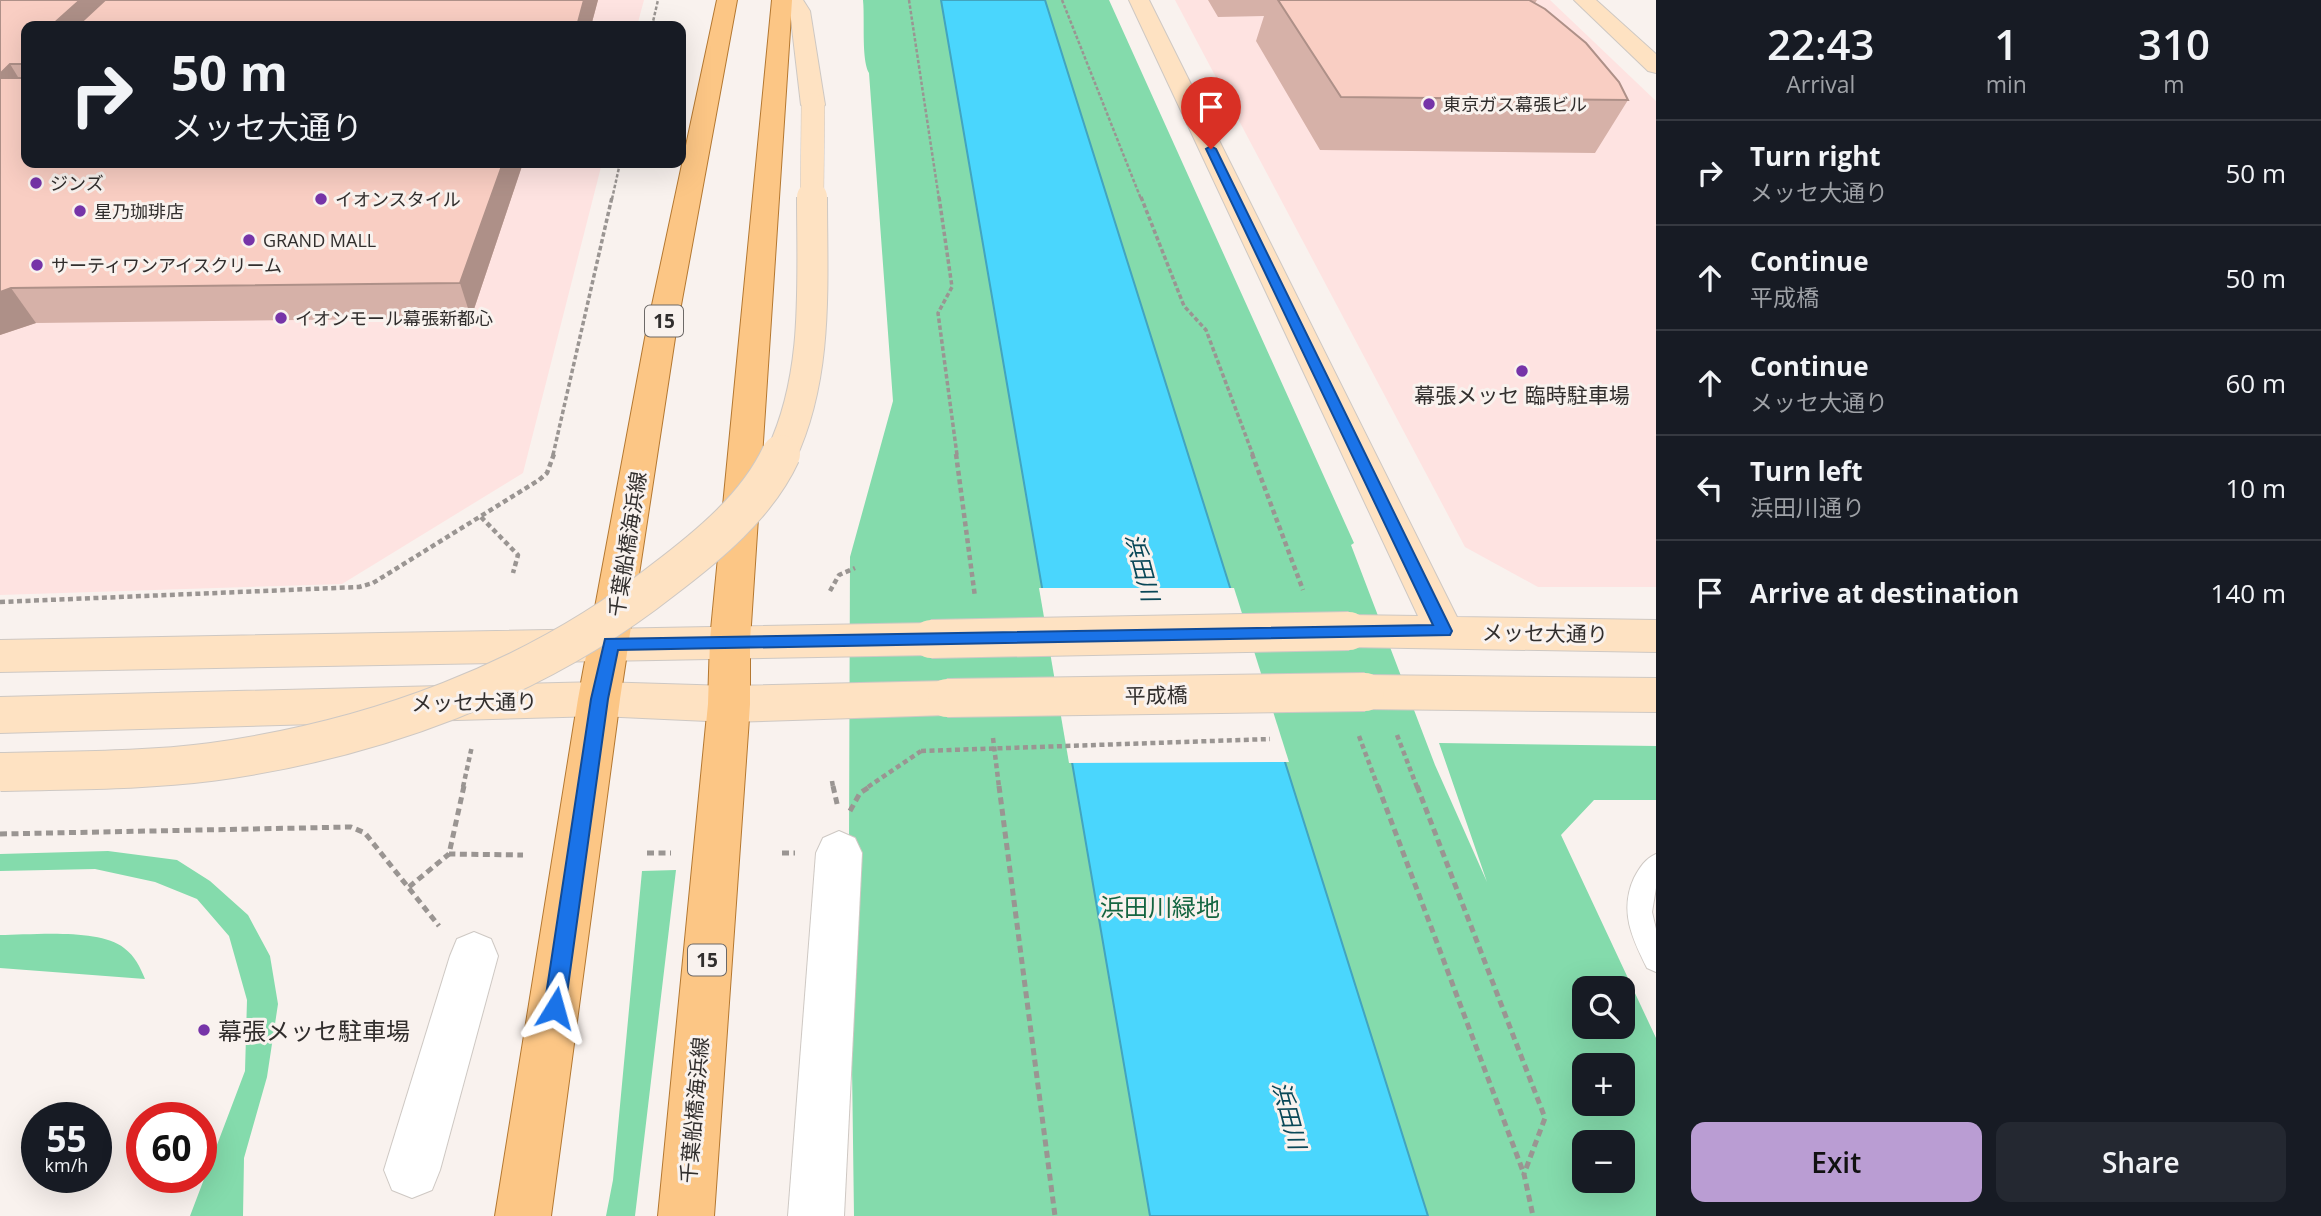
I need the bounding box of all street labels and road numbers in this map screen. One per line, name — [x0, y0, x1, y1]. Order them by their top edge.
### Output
road number: 15 — [645, 306, 683, 336]
street label: 千葉船橋海浜線 — [602, 469, 652, 619]
street label: メッセ大通り — [1482, 618, 1608, 648]
street label: 平成橋 — [1124, 680, 1188, 710]
street label: メッセ大通り — [411, 687, 537, 717]
road number: 15 — [688, 944, 726, 976]
street label: 千葉船橋海浜線 — [674, 1036, 714, 1184]

